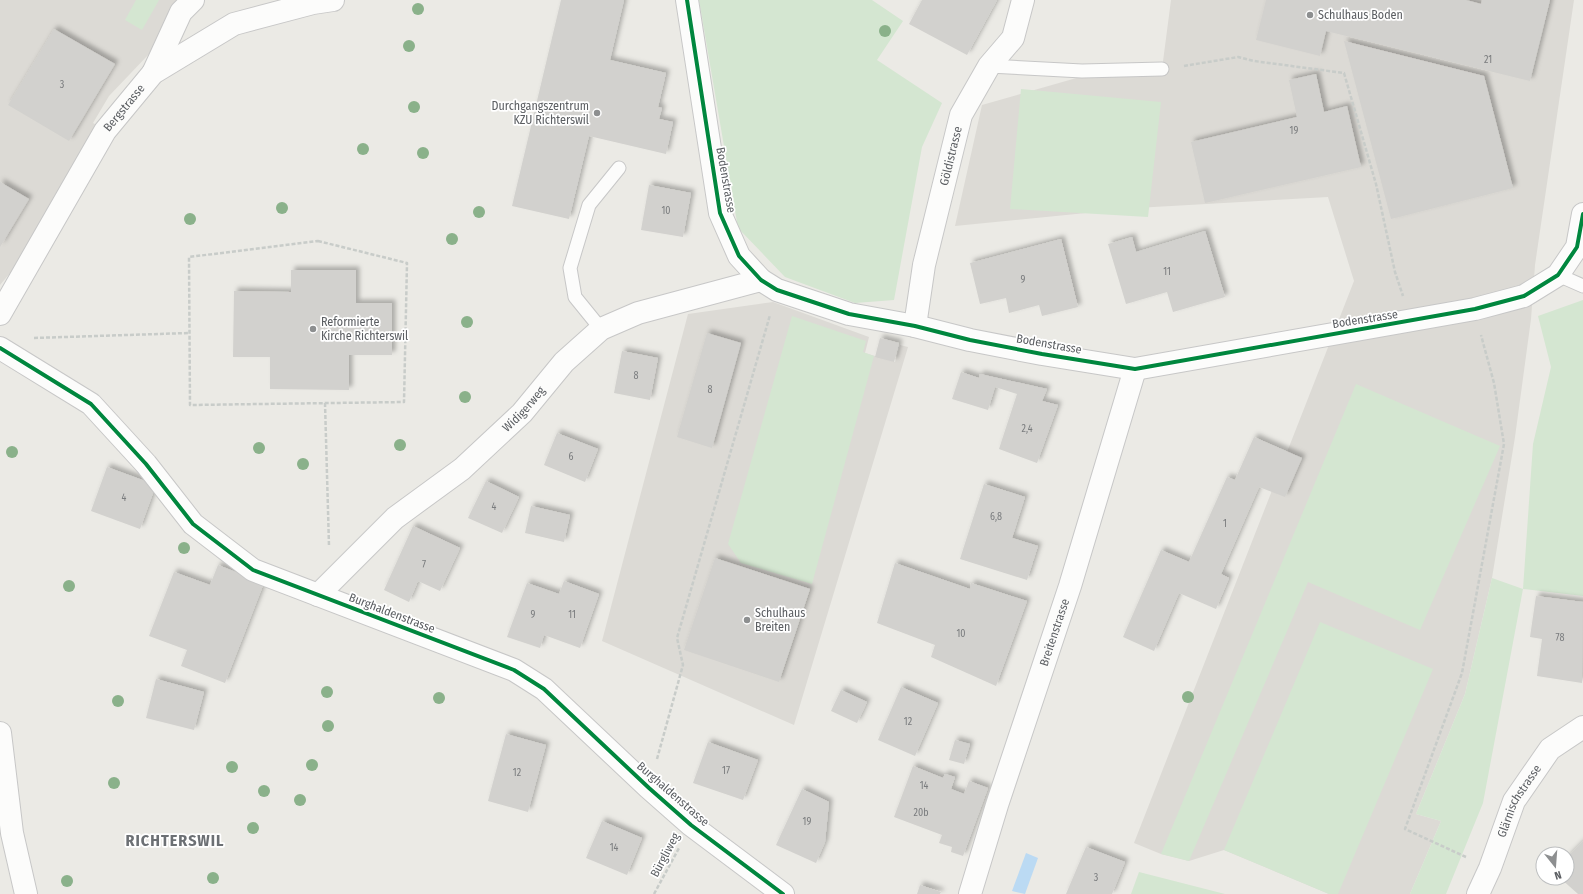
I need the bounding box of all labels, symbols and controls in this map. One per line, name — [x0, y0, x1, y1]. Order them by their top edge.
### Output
place label: Schulhaus Boden — [1318, 8, 1403, 22]
marker: Schulhaus Boden — [1305, 10, 1315, 20]
house number: 21 — [1484, 54, 1492, 66]
house number: 3 — [60, 79, 65, 91]
street label: Bergstrasse — [101, 81, 148, 134]
place label: Durchgangszentrum KZU Richterswil — [492, 99, 589, 127]
marker: Durchgangszentrum KZU Richterswil — [592, 108, 602, 118]
street label: Göldistrasse — [937, 125, 965, 187]
house number: 19 — [1290, 125, 1299, 137]
street label: Bodenstrasse — [713, 146, 739, 214]
house number: 10 — [661, 205, 671, 217]
house number: 11 — [1163, 266, 1171, 278]
house number: 9 — [1021, 274, 1026, 286]
street label: Bodenstrasse — [1331, 307, 1399, 331]
place label: Reformierte Kirche Richterswil — [321, 315, 408, 343]
marker: Reformierte Kirche Richterswil — [308, 324, 318, 334]
street label: Bodenstrasse — [1015, 331, 1083, 357]
house number: 8 — [634, 370, 639, 382]
street label: Widigerweg — [499, 383, 548, 435]
house number: 8 — [708, 384, 713, 396]
house number: 2,4 — [1022, 423, 1033, 435]
house number: 6 — [569, 451, 574, 463]
house number: 4 — [122, 492, 127, 504]
house number: 4 — [492, 501, 497, 513]
house number: 6,8 — [990, 511, 1002, 523]
house number: 1 — [1223, 518, 1227, 530]
house number: 7 — [422, 559, 426, 571]
street label: Burghaldenstrasse — [347, 590, 437, 636]
street label: Breitenstrasse — [1037, 597, 1072, 668]
place label: Schulhaus Breiten — [755, 606, 805, 634]
house number: 9 — [531, 609, 536, 621]
house number: 11 — [568, 609, 576, 621]
marker: Schulhaus Breiten — [742, 615, 752, 625]
house number: 10 — [956, 628, 966, 640]
house number: 78 — [1556, 632, 1564, 644]
house number: 12 — [904, 716, 913, 728]
street label: Burghaldenstrasse — [634, 759, 712, 829]
street label: Glärnischstrasse — [1495, 762, 1544, 839]
house number: 17 — [722, 765, 730, 777]
house number: 12 — [513, 767, 522, 779]
house number: 14 — [920, 780, 929, 792]
house number: 20b — [914, 807, 928, 819]
house number: 19 — [803, 816, 812, 828]
street label: Bürgliweg — [648, 830, 683, 880]
district label: RICHTERSWIL — [126, 831, 224, 850]
house number: 14 — [610, 842, 619, 854]
north arrow — [1535, 846, 1575, 886]
text: N — [1553, 868, 1563, 882]
house number: 3 — [1094, 872, 1099, 884]

